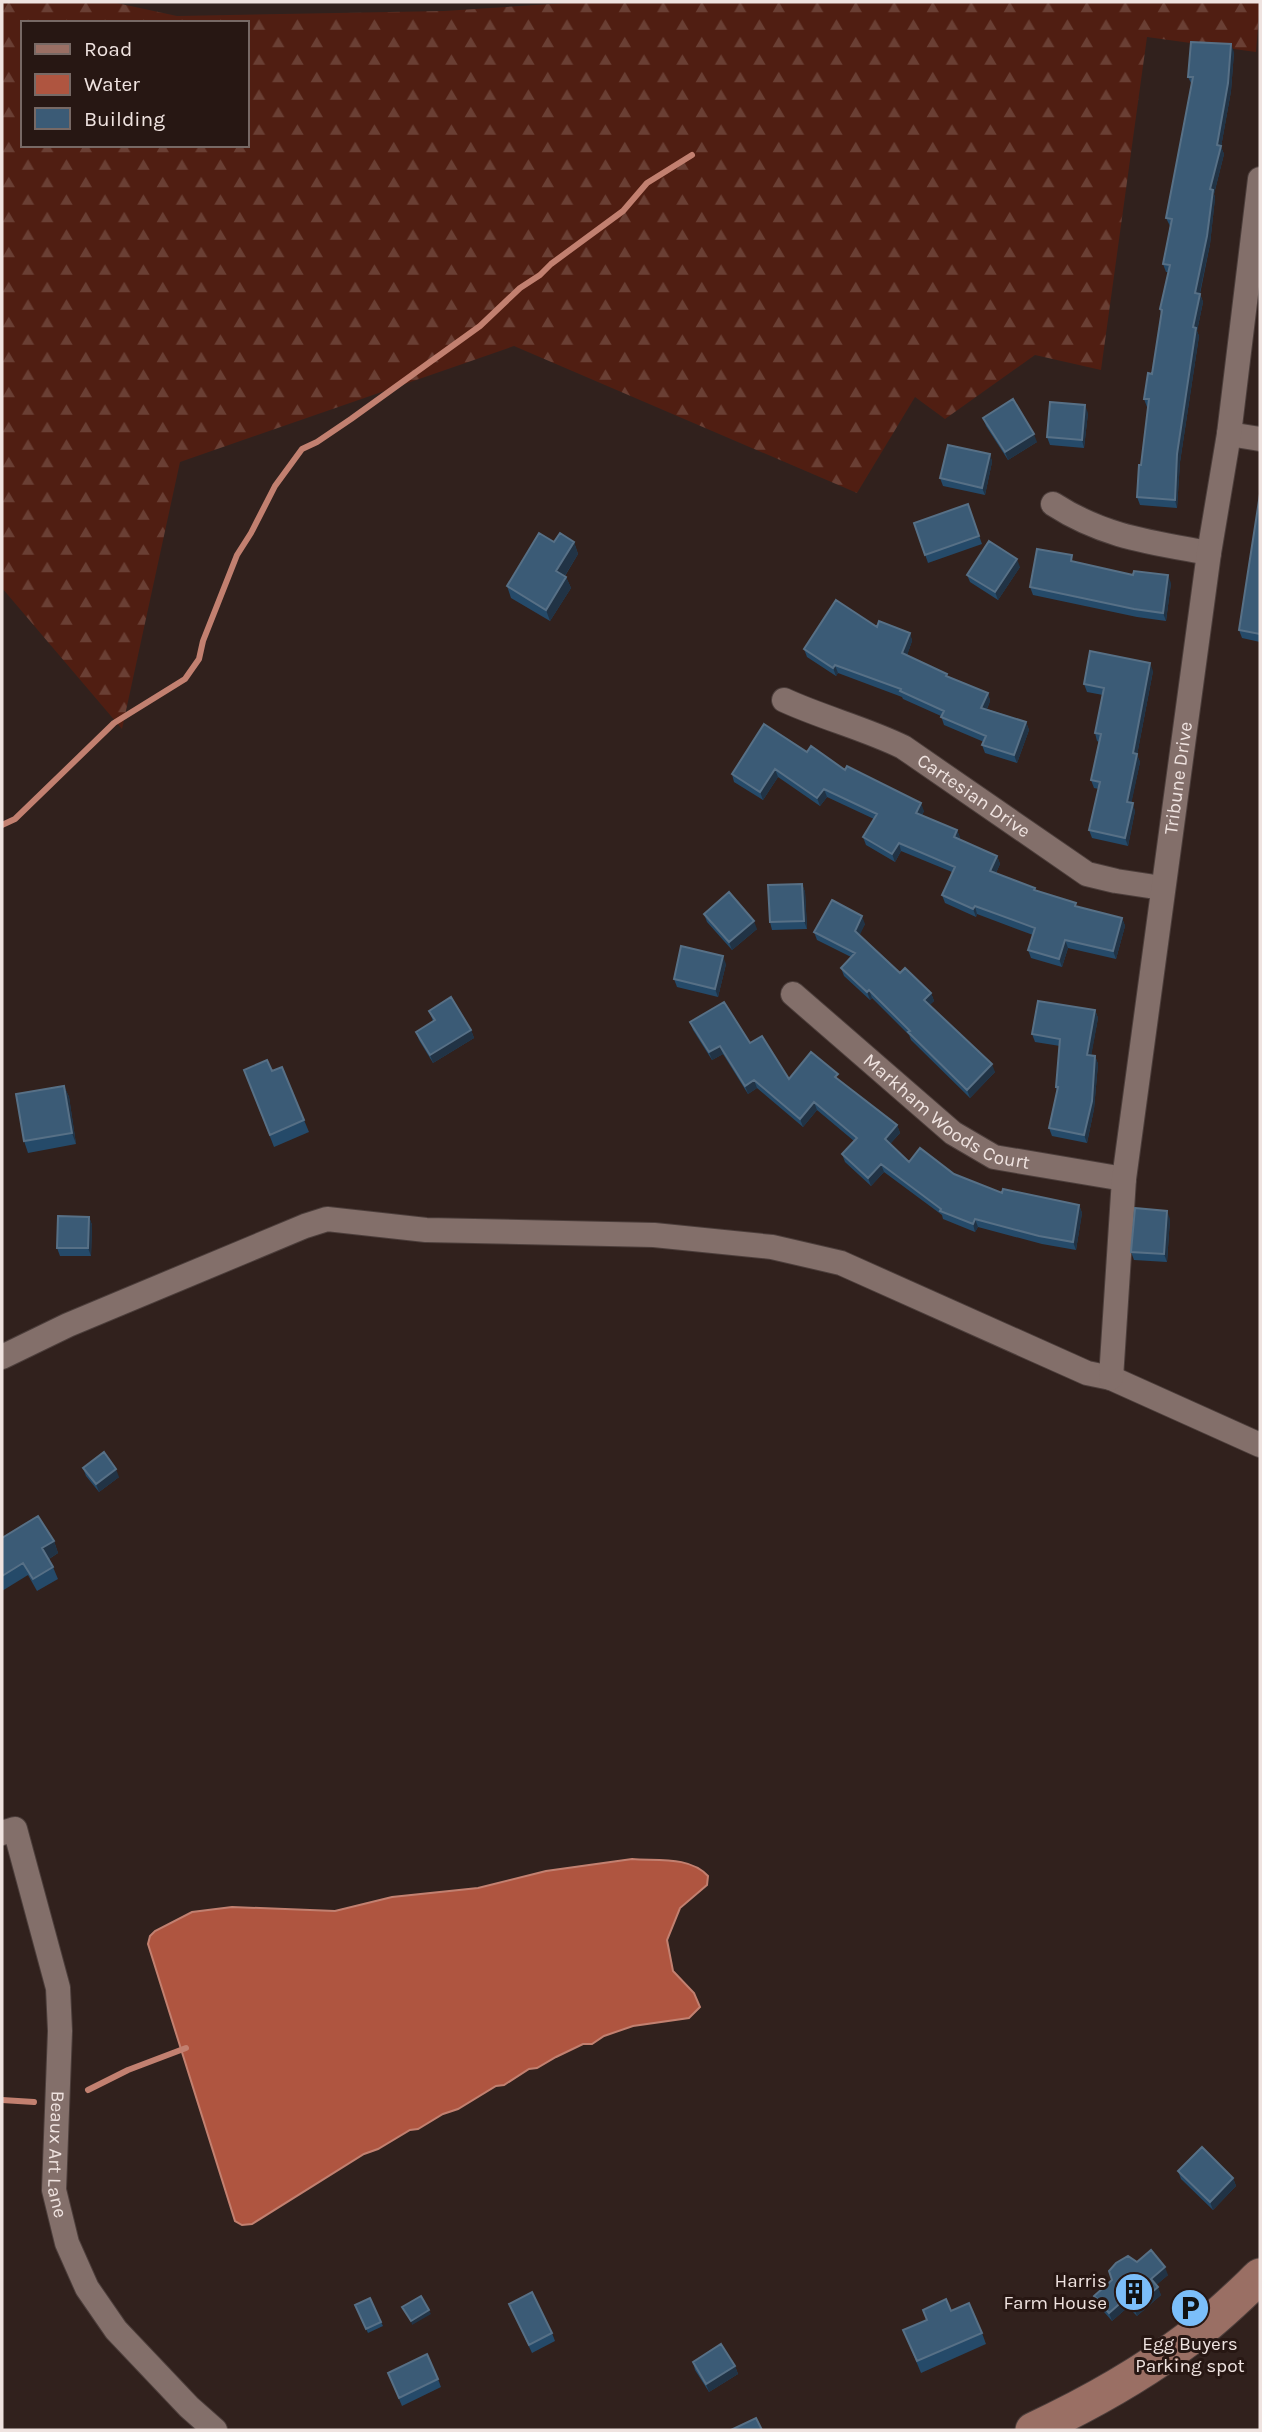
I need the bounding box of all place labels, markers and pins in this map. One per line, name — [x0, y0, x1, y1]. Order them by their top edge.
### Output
place label: Harris Farm House — [1004, 2270, 1107, 2314]
building icon: Harris Farm House — [1113, 2271, 1155, 2313]
parking icon: Egg Buyers Parking spot — [1169, 2287, 1211, 2329]
place label: Egg Buyers Parking spot — [1135, 2333, 1245, 2377]

